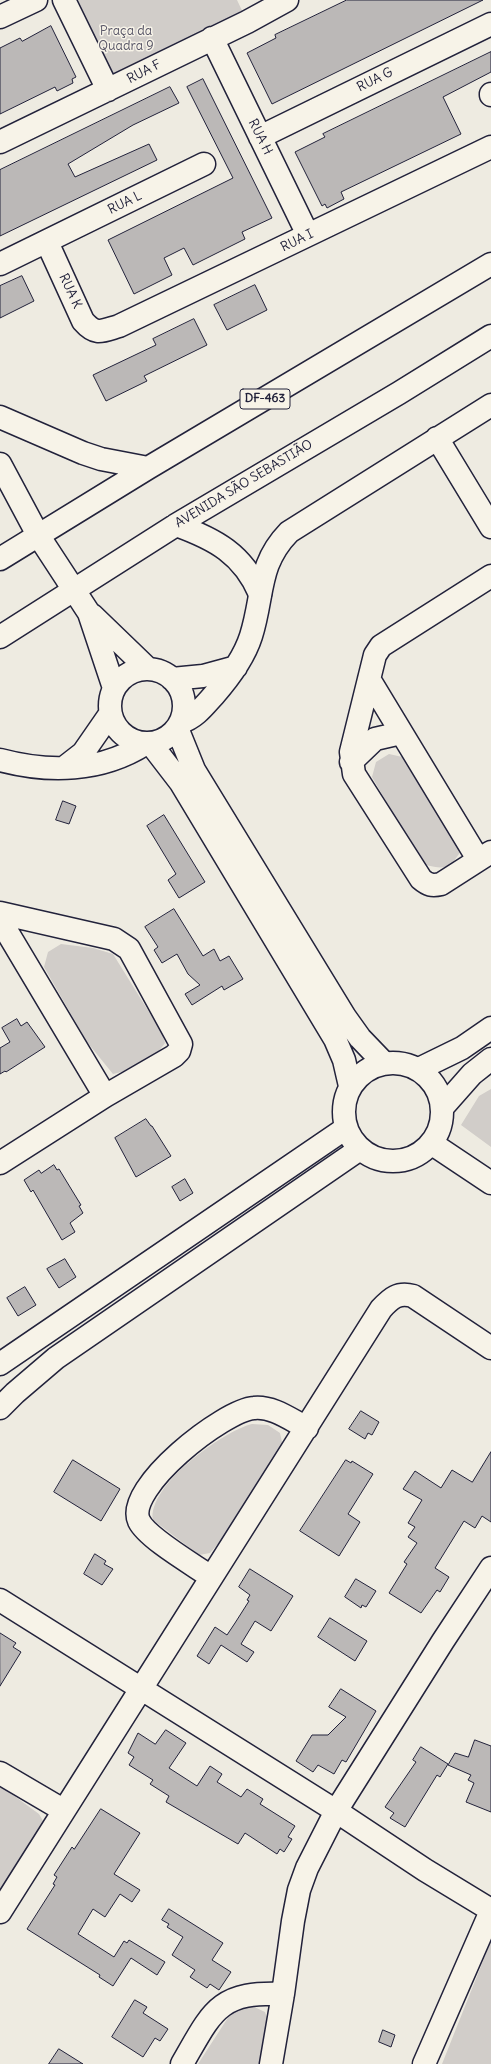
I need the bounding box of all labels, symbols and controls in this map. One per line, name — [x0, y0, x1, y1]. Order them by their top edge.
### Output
park label: Praça da Quadra 9 — [98, 23, 154, 54]
street label: RUA F — [124, 57, 164, 87]
street label: RUA G — [355, 65, 395, 95]
street label: RUA H — [245, 117, 275, 157]
street label: RUA L — [106, 188, 144, 218]
street label: RUA I — [278, 226, 316, 256]
street label: RUA K — [55, 271, 85, 311]
road number: DF-463 — [240, 389, 290, 409]
street label: AVENIDA SÃO SEBASTIÃO — [172, 437, 316, 531]

